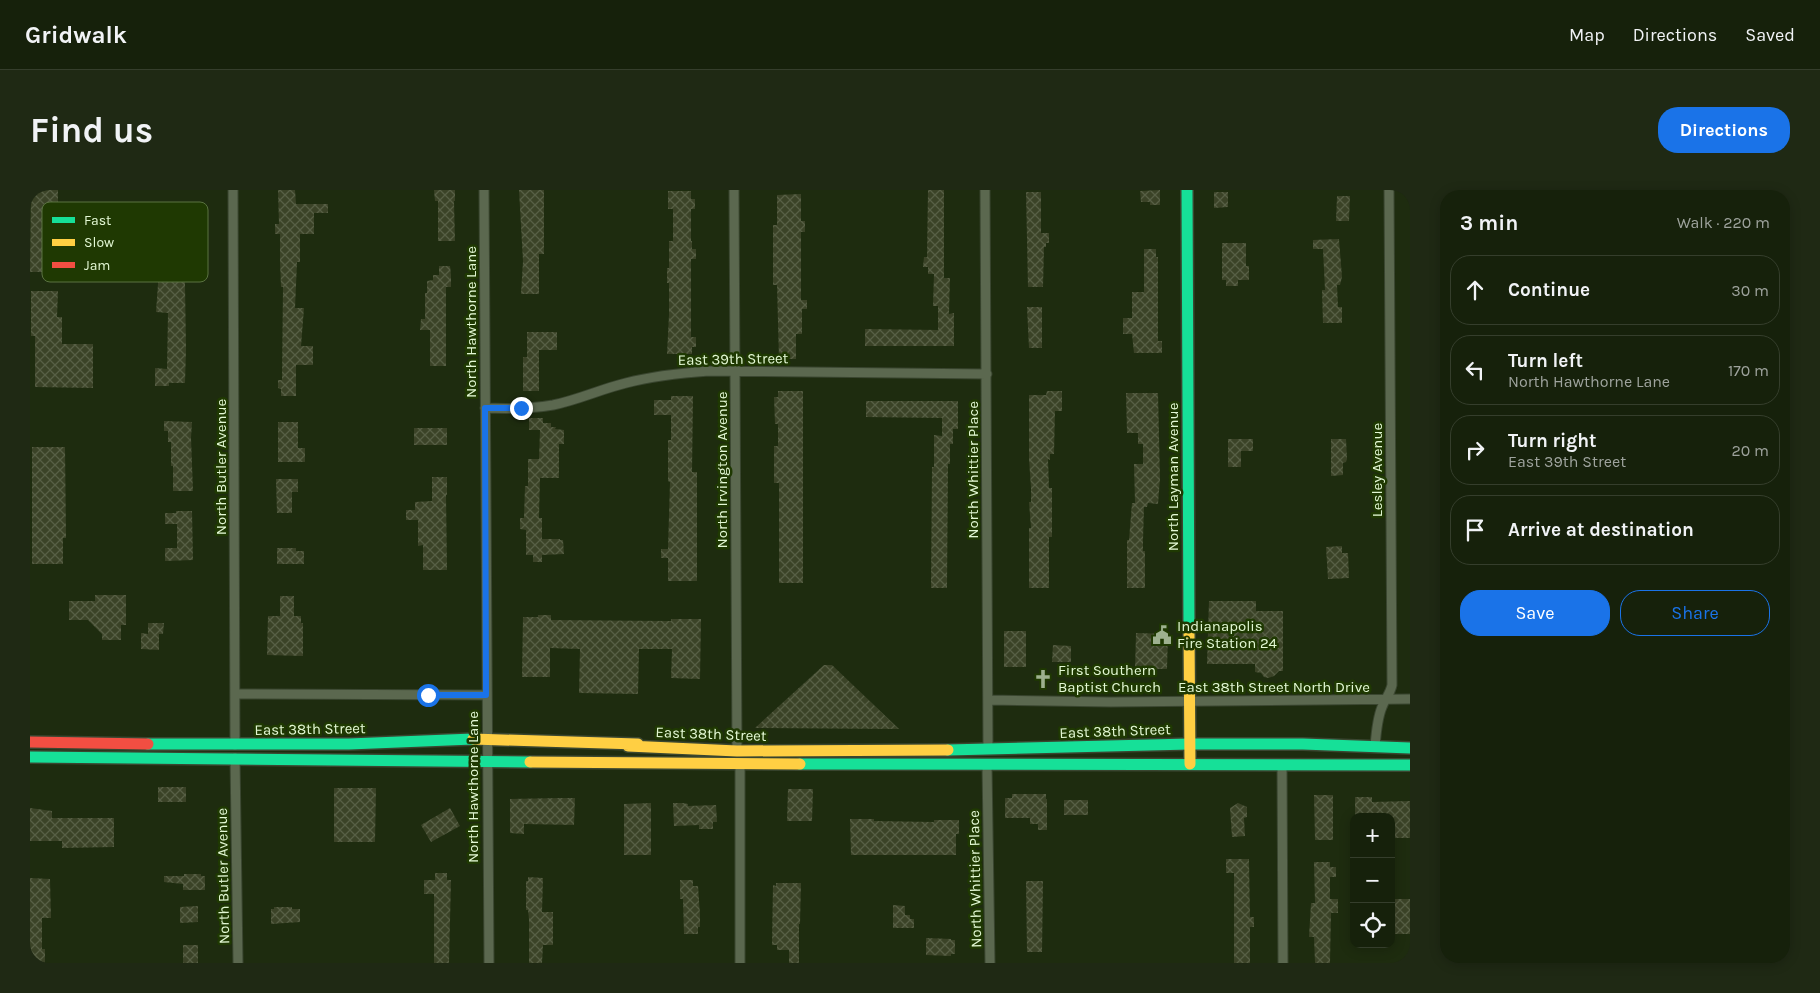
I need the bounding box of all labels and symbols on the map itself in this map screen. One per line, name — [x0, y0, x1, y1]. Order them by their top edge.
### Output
legend — [42, 202, 208, 282]
text: Fast — [84, 212, 111, 229]
text: Slow — [84, 234, 114, 251]
street label: North Hawthorne Lane — [462, 246, 480, 398]
text: Jam — [84, 257, 110, 274]
street label: East 39th Street — [677, 349, 789, 369]
street label: North Irvington Avenue — [713, 391, 731, 549]
route end — [510, 397, 533, 420]
street label: North Butler Avenue — [212, 399, 230, 535]
street label: North Whittier Place — [964, 401, 982, 539]
street label: North Layman Avenue — [1164, 403, 1182, 551]
street label: Lesley Avenue — [1368, 423, 1386, 517]
place label: Indianapolis Fire Station 24 — [1177, 617, 1278, 652]
public building icon: Indianapolis Fire Station 24 — [1151, 624, 1173, 646]
place label: First Southern Baptist Church — [1058, 661, 1161, 696]
church icon: First Southern Baptist Church — [1032, 668, 1054, 690]
street label: East 38th Street North Drive — [1178, 678, 1370, 696]
route start — [417, 684, 440, 707]
street label: North Hawthorne Lane — [464, 711, 482, 863]
street label: East 38th Street — [254, 719, 366, 739]
street label: East 38th Street — [1059, 720, 1171, 742]
street label: East 38th Street — [655, 723, 767, 745]
street label: North Butler Avenue — [213, 808, 233, 944]
street label: North Whittier Place — [965, 810, 985, 948]

